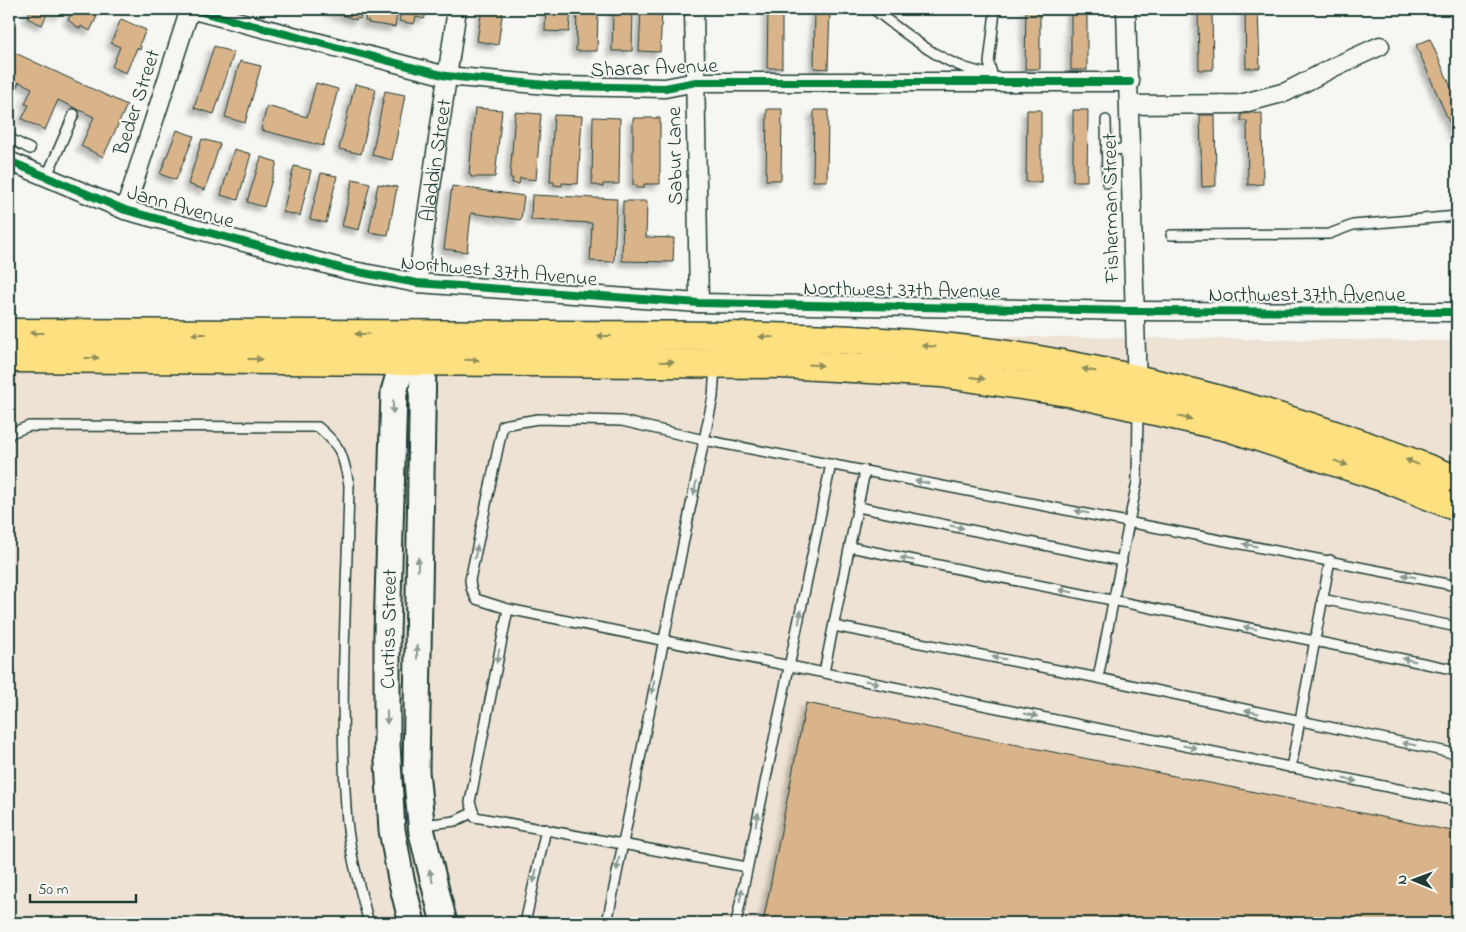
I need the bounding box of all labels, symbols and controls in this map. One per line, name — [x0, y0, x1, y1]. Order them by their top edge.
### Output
street label: Beder Street — [106, 46, 169, 160]
street label: Sharar Avenue — [590, 52, 719, 86]
street label: Aladdin Street — [413, 97, 461, 224]
street label: Sabur Lane — [660, 106, 692, 205]
street label: Fisherman Street — [1096, 133, 1128, 284]
street label: Jann Avenue — [123, 178, 238, 238]
street label: Northwest 37th Avenue — [399, 248, 599, 296]
street label: Northwest 37th Avenue — [803, 274, 1001, 308]
street label: Northwest 37th Avenue — [1208, 281, 1406, 311]
one-way arrow — [29, 329, 45, 337]
one-way arrow — [191, 329, 207, 337]
one-way arrow — [354, 330, 370, 338]
one-way arrow — [596, 332, 612, 340]
one-way arrow — [758, 333, 774, 341]
one-way arrow — [920, 342, 936, 350]
one-way arrow — [85, 354, 101, 362]
one-way arrow — [247, 355, 263, 363]
one-way arrow — [464, 356, 480, 364]
one-way arrow — [659, 358, 675, 366]
one-way arrow — [808, 362, 824, 370]
one-way arrow — [1081, 366, 1097, 374]
one-way arrow — [970, 374, 986, 382]
one-way arrow — [389, 399, 397, 415]
one-way arrow — [1178, 414, 1194, 422]
one-way arrow — [1404, 458, 1419, 466]
one-way arrow — [1334, 460, 1349, 467]
one-way arrow — [914, 477, 930, 485]
one-way arrow — [690, 480, 698, 496]
one-way arrow — [1074, 507, 1090, 515]
one-way arrow — [950, 524, 966, 532]
one-way arrow — [1242, 540, 1258, 548]
one-way arrow — [472, 545, 480, 560]
one-way arrow — [900, 555, 915, 563]
one-way arrow — [415, 556, 423, 572]
street label: Curtiss Street — [374, 569, 406, 689]
one-way arrow — [1401, 572, 1417, 580]
one-way arrow — [1059, 587, 1074, 595]
one-way arrow — [796, 609, 804, 624]
one-way arrow — [1243, 624, 1258, 632]
one-way arrow — [413, 644, 421, 660]
one-way arrow — [494, 649, 502, 665]
one-way arrow — [991, 654, 1007, 662]
one-way arrow — [1402, 656, 1417, 664]
one-way arrow — [864, 678, 880, 686]
one-way arrow — [649, 680, 657, 696]
one-way arrow — [1244, 708, 1260, 716]
one-way arrow — [383, 710, 391, 726]
one-way arrow — [1024, 711, 1040, 719]
one-way arrow — [1401, 740, 1417, 748]
one-way arrow — [1183, 744, 1199, 752]
one-way arrow — [1342, 776, 1357, 784]
one-way arrow — [753, 812, 761, 827]
north arrow — [1388, 854, 1438, 904]
one-way arrow — [614, 856, 622, 872]
one-way arrow — [531, 868, 539, 884]
one-way arrow — [427, 869, 435, 884]
scale bar — [30, 872, 136, 904]
text: N — [1392, 875, 1413, 885]
text: 50 m — [38, 879, 69, 901]
one-way arrow — [738, 887, 746, 903]

